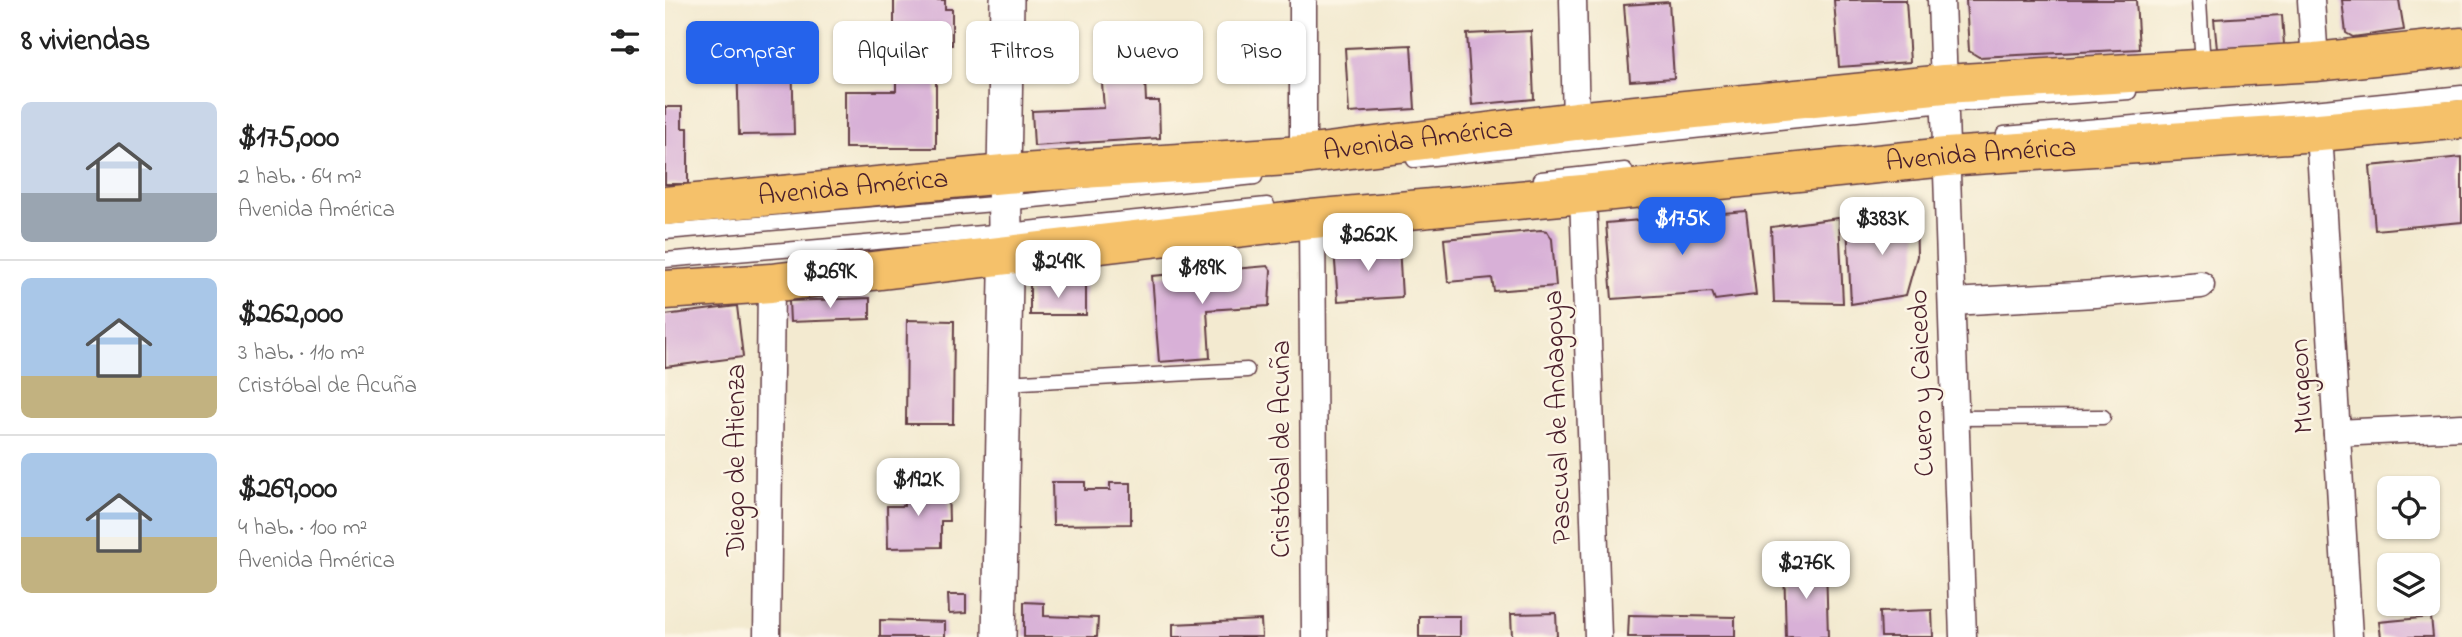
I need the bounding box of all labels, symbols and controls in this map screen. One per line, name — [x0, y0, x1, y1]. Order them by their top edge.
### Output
text: 8 viviendas — [21, 20, 150, 64]
chip: Comprar — [686, 21, 819, 84]
chip: Alquilar — [833, 21, 952, 84]
chip: Filtros — [966, 21, 1079, 84]
chip: Nuevo — [1093, 21, 1203, 84]
chip: Piso — [1217, 21, 1306, 84]
icon: filters — [606, 23, 644, 61]
street label: Avenida América — [1321, 109, 1515, 173]
text: $175,000 — [238, 117, 339, 161]
street label: Avenida América — [1884, 128, 2078, 184]
icon: home — [77, 130, 161, 214]
street label: Avenida América — [756, 159, 950, 218]
text: 2 hab. · 64 m² — [238, 161, 362, 194]
text: Avenida América — [238, 194, 395, 227]
pin: $175K — [1633, 198, 1731, 257]
pin: $383K — [1833, 198, 1931, 257]
text: $175K — [1654, 203, 1710, 236]
text: $383K — [1856, 203, 1908, 236]
pin: $262K — [1319, 214, 1417, 273]
text: $262K — [1339, 219, 1397, 252]
pin: $249K — [1009, 240, 1107, 300]
text: $249K — [1032, 246, 1084, 279]
pin: $189K — [1153, 246, 1251, 306]
pin: $269K — [781, 250, 879, 310]
text: $189K — [1178, 252, 1226, 285]
text: $269K — [803, 256, 857, 289]
street label: Pascual de Andagoya — [1534, 289, 1584, 545]
street label: Cuero y Caicedo — [1899, 289, 1947, 477]
text: $262,000 — [238, 293, 343, 337]
icon: home — [77, 306, 161, 390]
text: 3 hab. · 110 m² — [238, 337, 365, 370]
street label: Murgeon — [2280, 337, 2326, 435]
street label: Cristóbal de Acuña — [1262, 340, 1303, 558]
street label: Diego de Atienza — [717, 364, 758, 557]
text: Cristóbal de Acuña — [238, 370, 417, 403]
pin: $192K — [869, 458, 967, 518]
text: $192K — [893, 464, 943, 497]
text: $269,000 — [238, 468, 337, 512]
map controls — [2377, 476, 2440, 616]
button: locate — [2377, 476, 2440, 539]
icon: home — [77, 481, 161, 565]
text: 4 hab. · 100 m² — [238, 512, 367, 545]
pin: $276K — [1757, 542, 1855, 601]
text: Avenida América — [238, 545, 395, 578]
text: $276K — [1778, 547, 1834, 580]
button: layers — [2377, 553, 2440, 616]

